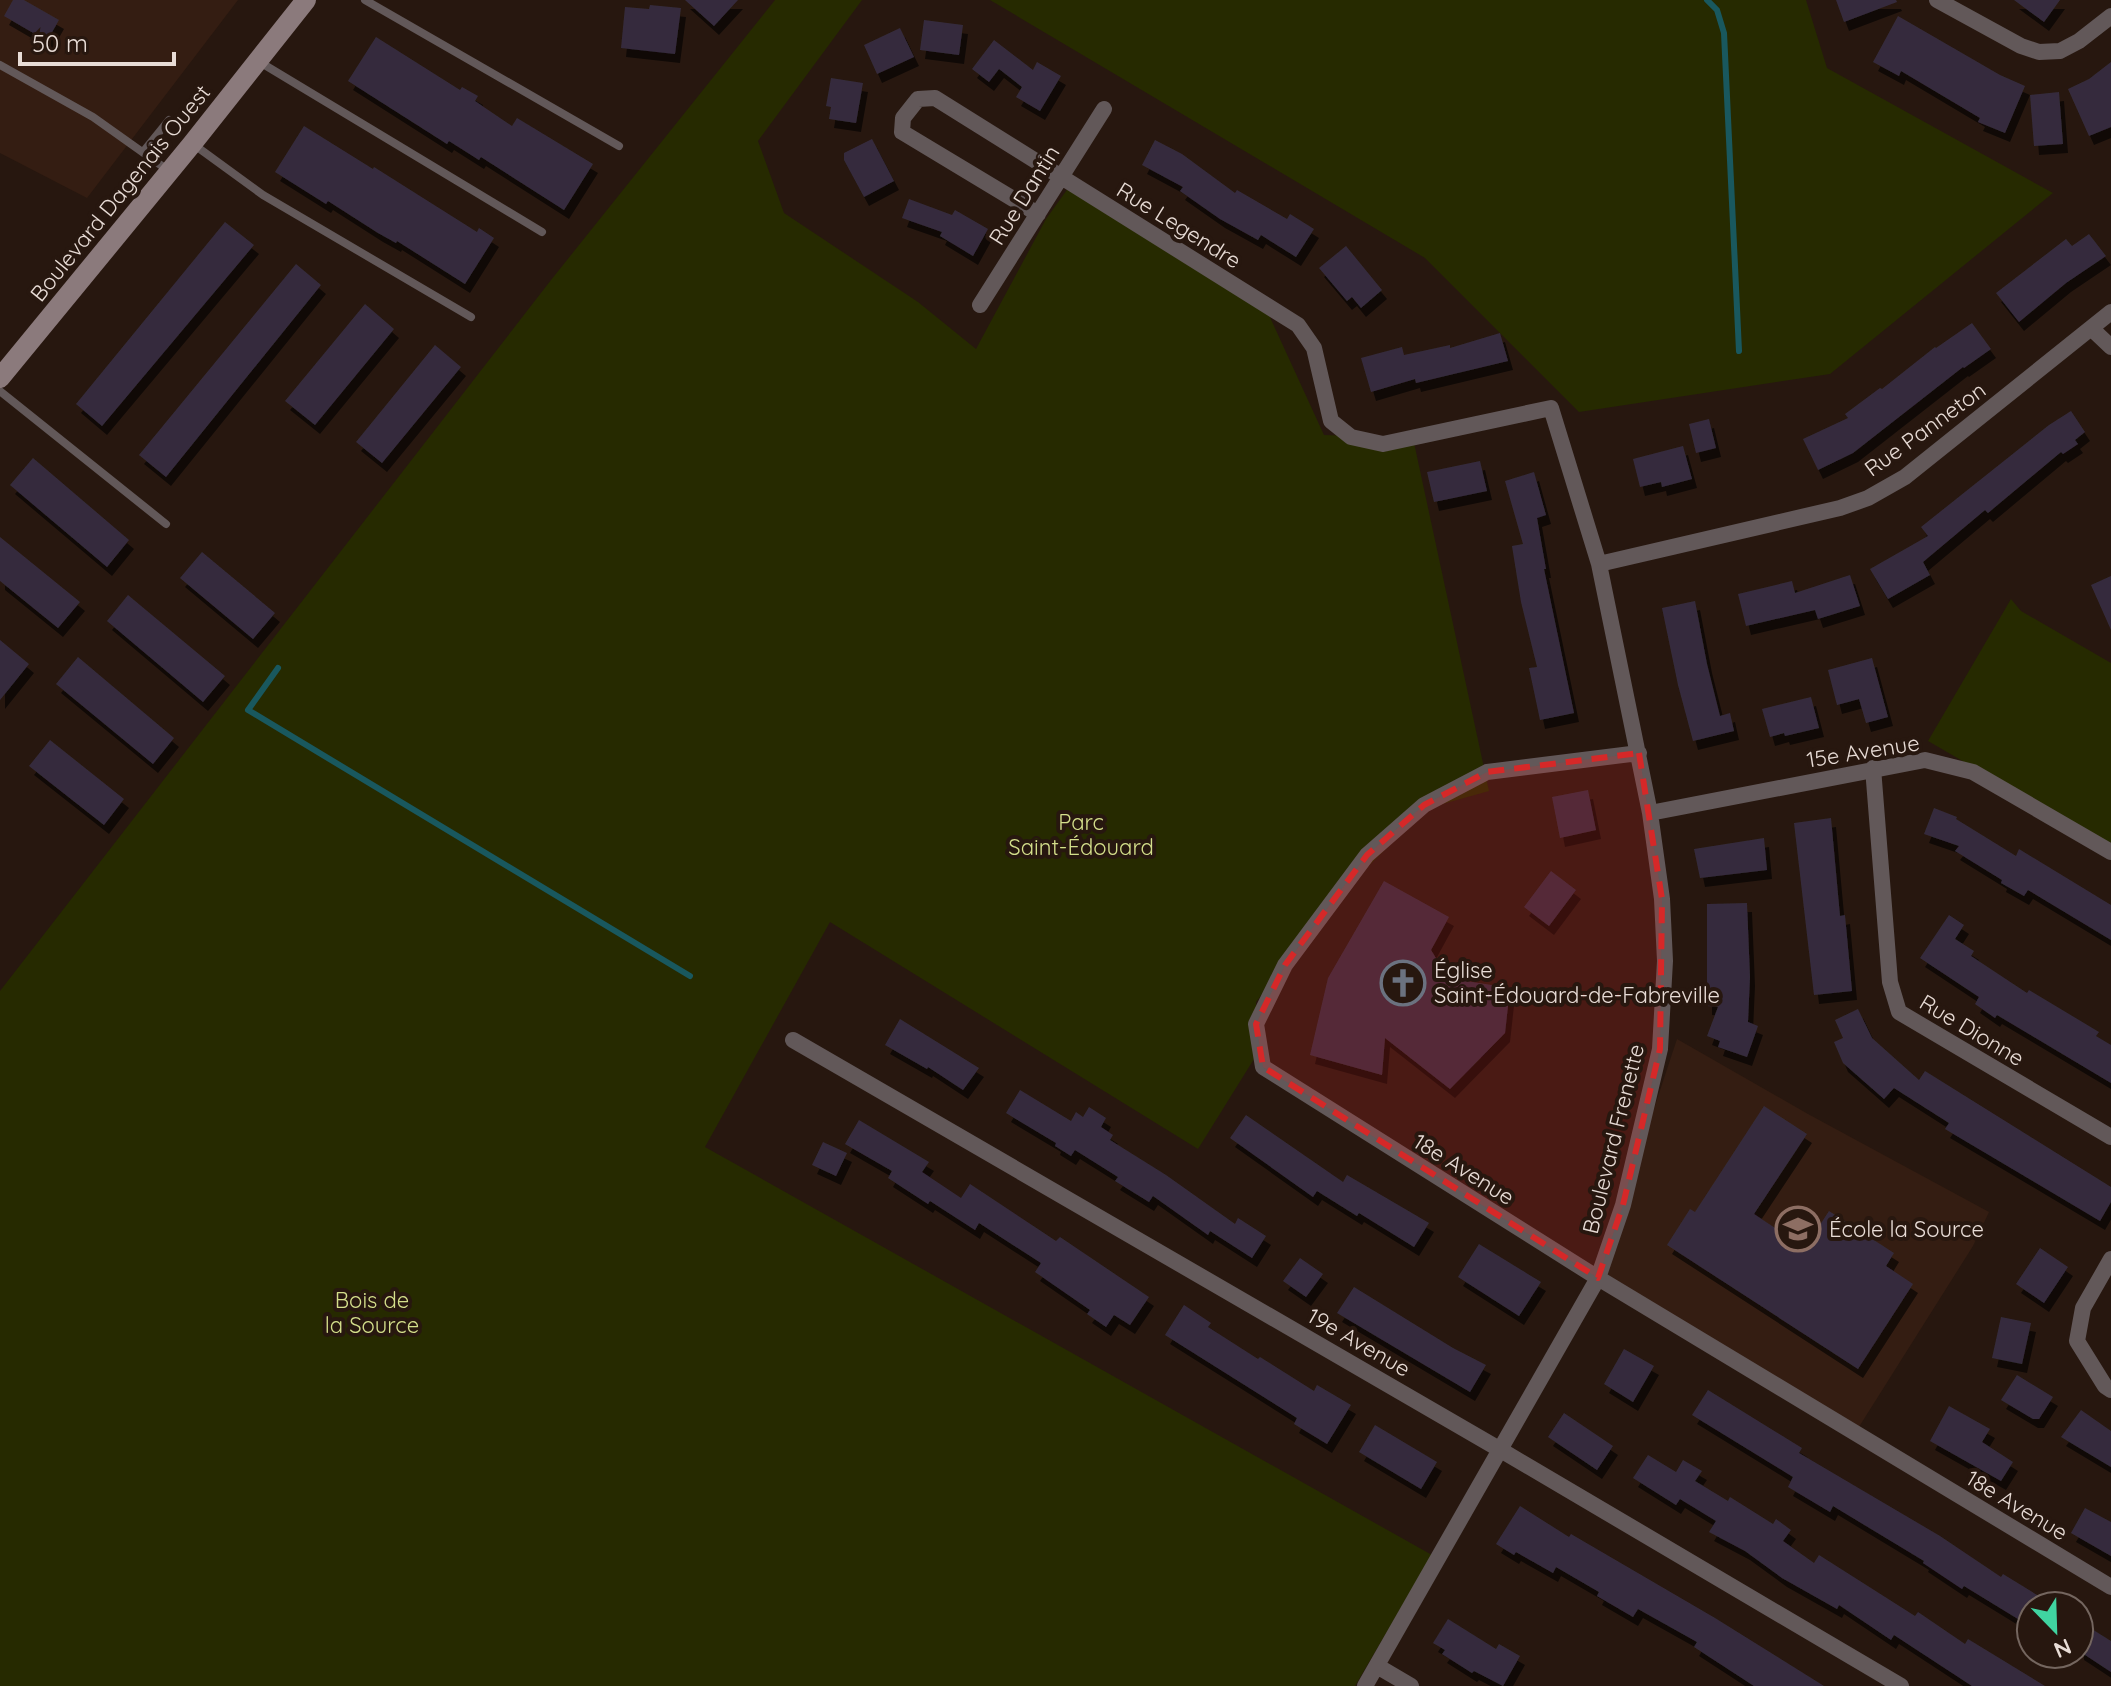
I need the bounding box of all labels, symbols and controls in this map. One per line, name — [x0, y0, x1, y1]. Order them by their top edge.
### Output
scale bar — [20, 16, 174, 66]
text: 50 m — [32, 28, 88, 58]
street label: Boulevard Dagenais Ouest — [24, 79, 216, 307]
street label: Rue Dantin — [982, 140, 1066, 250]
street label: Rue Legendre — [1112, 176, 1246, 274]
street label: Rue Panneton — [1859, 376, 1991, 482]
street label: 15e Avenue — [1805, 728, 1921, 774]
park label: Parc Saint-Édouard — [1008, 808, 1154, 861]
place label: Église Saint-Édouard-de-Fabreville — [1434, 956, 1720, 1009]
church icon: Église Saint-Édouard-de-Fabreville — [1379, 959, 1427, 1007]
street label: Rue Dionne — [1915, 988, 2029, 1072]
street label: Boulevard Frenette — [1576, 1041, 1650, 1237]
street label: 18e Avenue — [1408, 1127, 1520, 1211]
school or university icon: École la Source — [1774, 1205, 1822, 1253]
place label: École la Source — [1829, 1215, 1984, 1243]
park label: Bois de la Source — [325, 1286, 419, 1339]
street label: 19e Avenue — [1303, 1301, 1415, 1383]
street label: 18e Avenue — [1961, 1464, 2073, 1546]
north arrow — [2015, 1590, 2095, 1670]
text: N — [2050, 1632, 2076, 1664]

